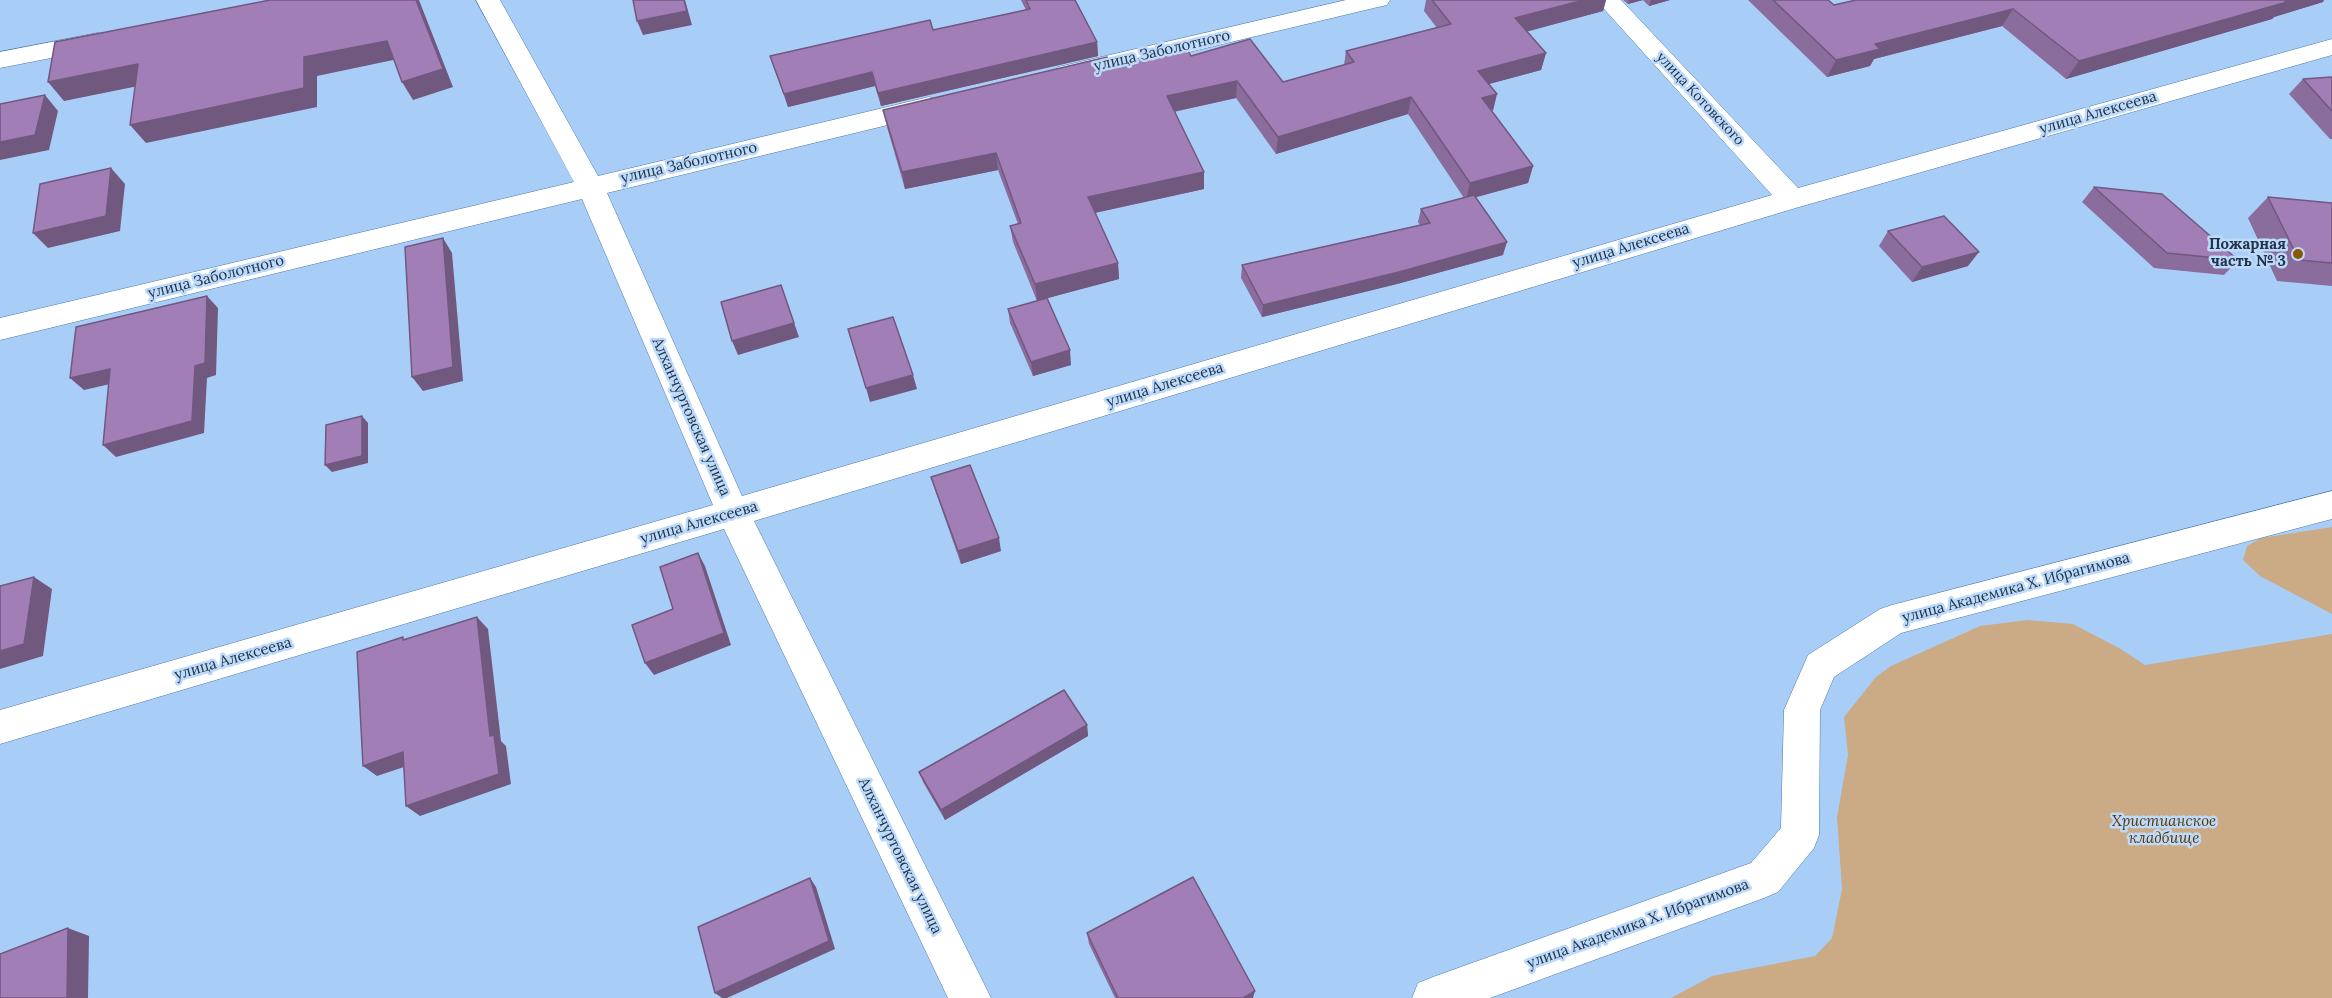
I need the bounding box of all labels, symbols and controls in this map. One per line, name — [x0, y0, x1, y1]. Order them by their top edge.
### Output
street label: улица Заболотного — [1092, 27, 1232, 75]
street label: улица Котовского — [1652, 49, 1748, 149]
street label: улица Алексеева — [2037, 88, 2159, 138]
street label: улица Заболотного — [619, 139, 759, 187]
street label: улица Алексеева — [1570, 220, 1692, 272]
place label: Пожарная часть № 3 — [2209, 236, 2286, 271]
marker: Пожарная часть № 3 — [2291, 247, 2305, 261]
street label: улица Заболотного — [146, 251, 286, 303]
street label: Алханчуртовская улица — [648, 335, 734, 499]
street label: улица Алексеева — [1104, 359, 1226, 411]
street label: улица Алексеева — [638, 498, 760, 548]
street label: улица Академика Х. Ибрагимова — [1900, 549, 2132, 627]
street label: улица Алексеева — [172, 634, 294, 684]
street label: Алханчуртовская улица — [854, 775, 946, 937]
park label: Христианское кладбище — [2112, 813, 2216, 848]
street label: улица Академика Х. Ибрагимова — [1525, 875, 1751, 973]

